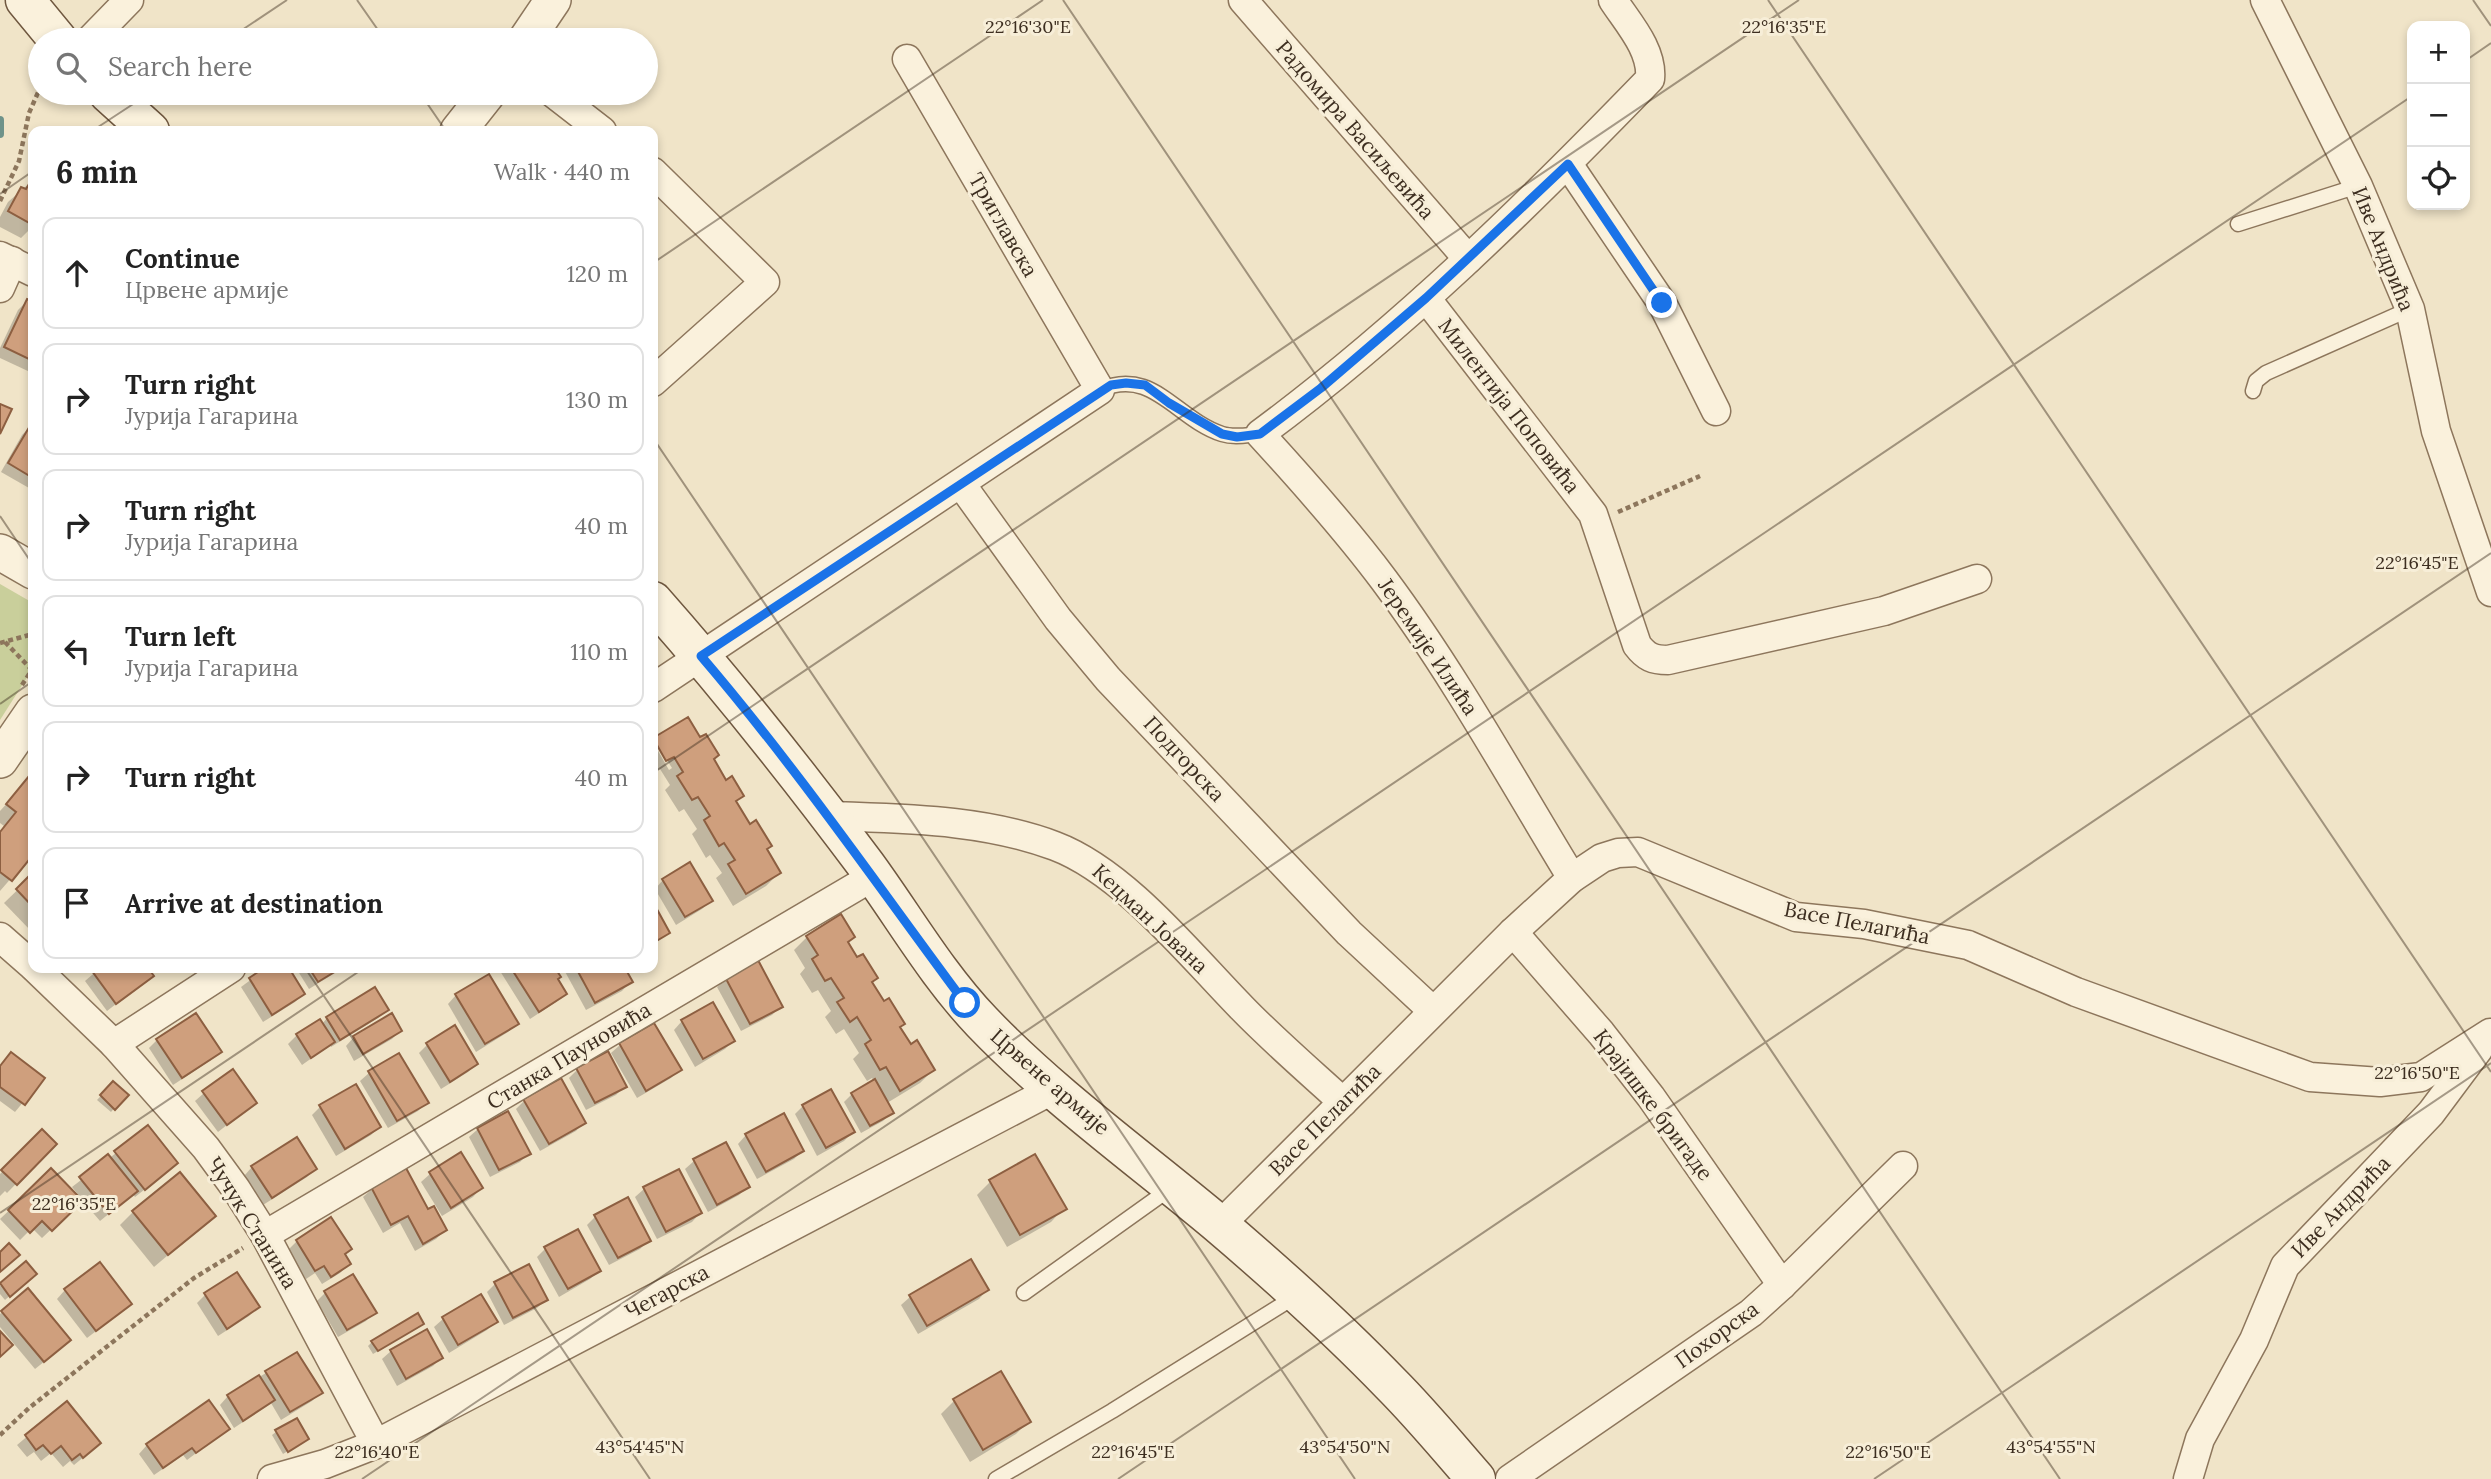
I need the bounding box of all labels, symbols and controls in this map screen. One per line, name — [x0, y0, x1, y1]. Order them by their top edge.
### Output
text: 22°16'30"E — [985, 15, 1071, 38]
text: 22°16'35"E — [1742, 15, 1826, 38]
map controls — [2407, 21, 2470, 210]
button: + — [2407, 21, 2470, 84]
search box — [28, 28, 658, 105]
street label: Радомира Васиљевића — [1270, 34, 1441, 225]
icon: search — [52, 48, 90, 86]
text: Search here — [108, 50, 252, 83]
button: − — [2407, 84, 2470, 147]
button: locate — [2407, 147, 2470, 210]
text: 6 min — [56, 153, 138, 191]
text: Walk · 440 m — [494, 157, 630, 186]
street label: Триглавска — [963, 168, 1044, 282]
street label: Иве Андрића — [2346, 183, 2421, 315]
text: Continue — [125, 242, 240, 275]
icon: ahead — [58, 254, 96, 292]
text: 120 m — [566, 259, 628, 288]
text: Црвене армије — [125, 275, 289, 304]
route end — [1646, 287, 1677, 318]
street label: Милентија Поповића — [1432, 313, 1586, 499]
text: Turn right — [125, 368, 256, 401]
icon: right — [58, 380, 96, 418]
text: 130 m — [566, 385, 628, 414]
text: Јурија Гагарина — [125, 401, 298, 430]
text: Turn right — [125, 494, 256, 527]
icon: right — [58, 506, 96, 544]
text: 40 m — [575, 511, 628, 540]
text: Јурија Гагарина — [125, 527, 298, 556]
text: 22°16'45"E — [2375, 551, 2459, 574]
street label: Јеремије Илића — [1372, 572, 1484, 721]
text: Turn left — [125, 620, 236, 653]
icon: left — [58, 632, 96, 670]
text: 110 m — [570, 637, 628, 666]
text: Јурија Гагарина — [125, 653, 298, 682]
street label: Подгорска — [1138, 710, 1231, 807]
icon: right — [58, 758, 96, 796]
text: Turn right — [125, 761, 256, 794]
text: 40 m — [575, 763, 628, 792]
street label: Кецман Јована — [1087, 858, 1214, 979]
icon: arrive — [58, 884, 96, 922]
text: Arrive at destination — [125, 887, 383, 920]
street label: Васе Пелагића — [1782, 895, 1932, 950]
route start — [949, 987, 980, 1018]
street label: Станка Пауновића — [482, 996, 656, 1115]
street label: Црвене армије — [985, 1022, 1116, 1141]
street label: Крајишке бригаде — [1588, 1024, 1719, 1186]
street label: Васе Пелагића — [1263, 1058, 1387, 1181]
text: 22°16'50"E — [2374, 1061, 2460, 1084]
street label: Иве Андрића — [2285, 1150, 2396, 1264]
street label: Чучук Станина — [201, 1152, 304, 1294]
text: 22°16'35"E — [32, 1192, 116, 1215]
street label: Чегарска — [620, 1258, 714, 1325]
street label: Похорска — [1670, 1295, 1764, 1374]
text: 43°54'45"N — [596, 1435, 684, 1458]
text: 43°54'50"N — [1299, 1435, 1391, 1458]
text: 43°54'55"N — [2006, 1435, 2096, 1458]
text: 22°16'40"E — [335, 1440, 419, 1463]
text: 22°16'45"E — [1091, 1440, 1175, 1463]
text: 22°16'50"E — [1845, 1440, 1931, 1463]

